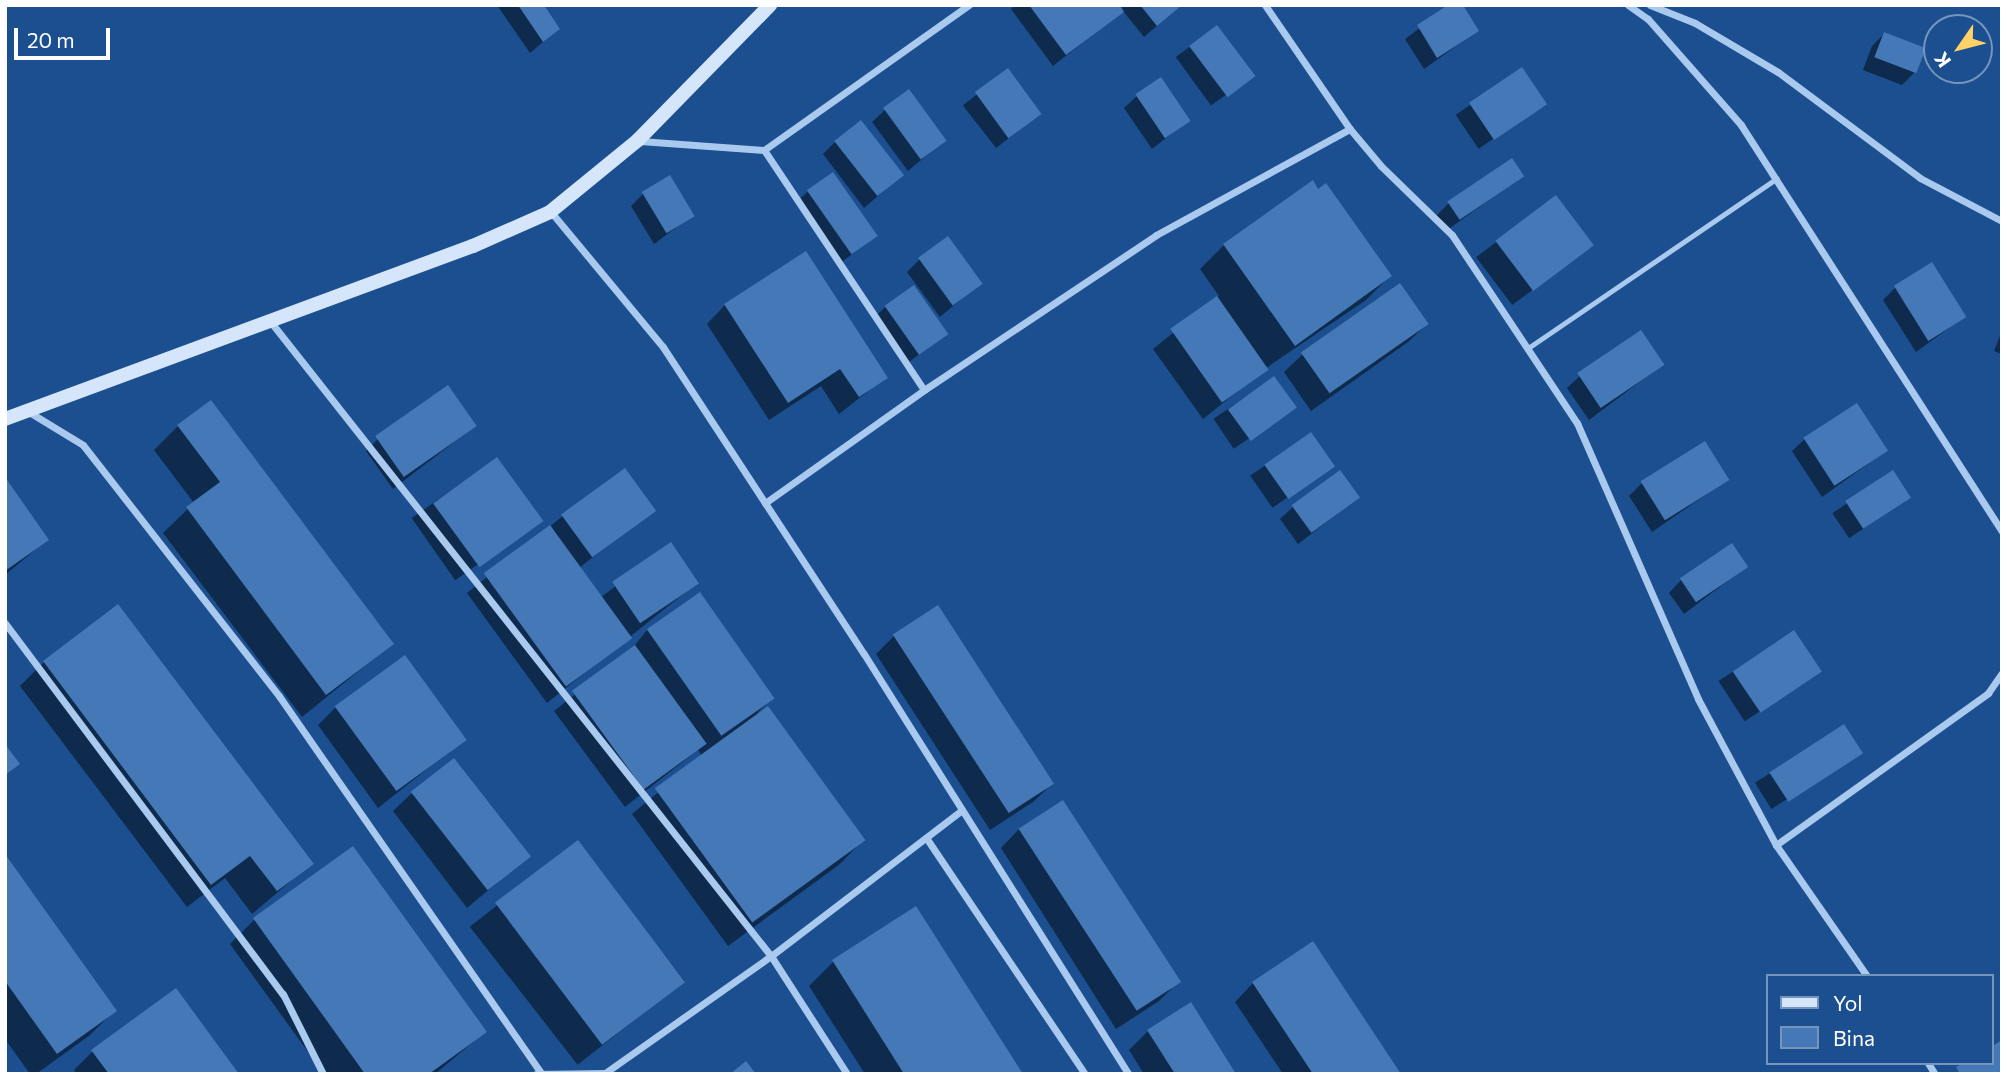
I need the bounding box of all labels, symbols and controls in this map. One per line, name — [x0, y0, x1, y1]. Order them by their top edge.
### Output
scale bar — [18, 14, 114, 58]
north arrow — [1923, 14, 1993, 84]
text: 20 m — [27, 27, 75, 52]
text: K — [1929, 48, 1955, 72]
legend — [1766, 974, 1993, 1065]
text: Yol — [1833, 990, 1863, 1015]
text: Bina — [1833, 1025, 1875, 1050]

